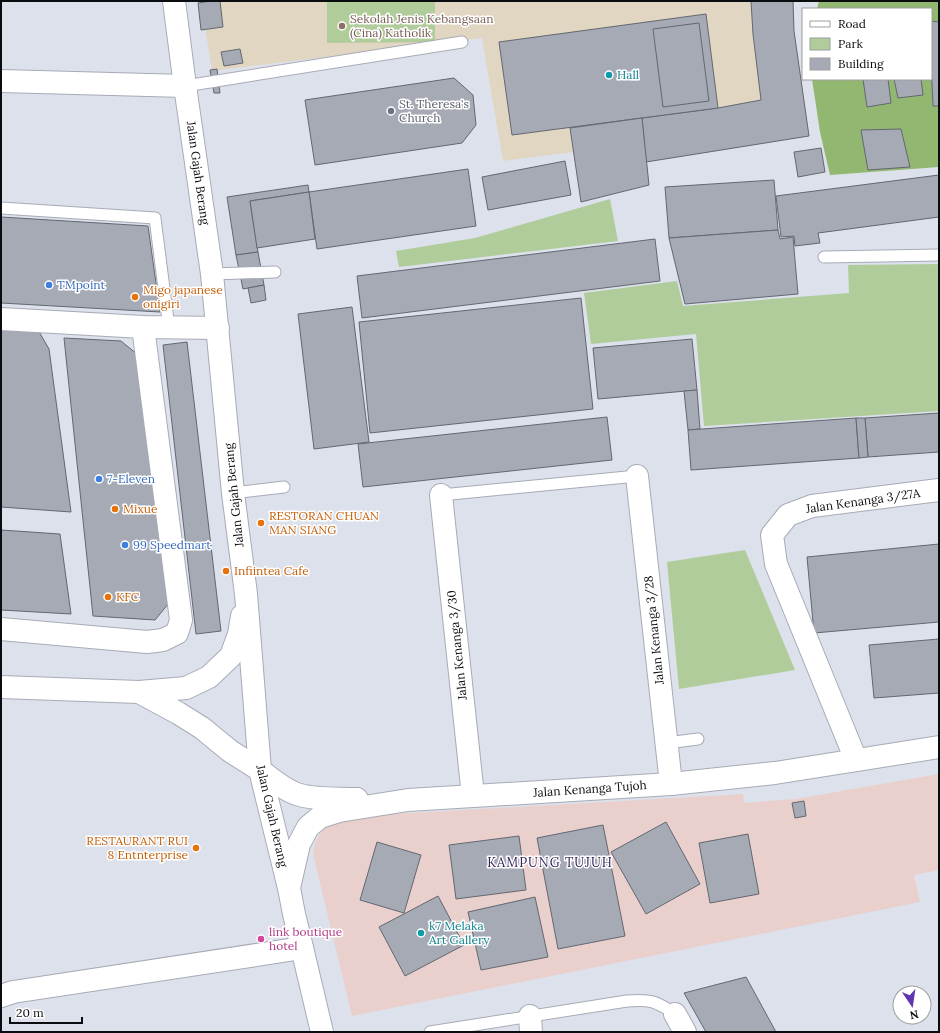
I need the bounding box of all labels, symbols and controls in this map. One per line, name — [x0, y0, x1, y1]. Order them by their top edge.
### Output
legend — [802, 8, 932, 80]
place label: Sekolah Jenis Kebangsaan (Cina) Katholik — [350, 11, 494, 41]
text: Road — [838, 16, 866, 31]
marker: Sekolah Jenis Kebangsaan (Cina) Katholik — [337, 21, 347, 31]
text: Park — [838, 36, 864, 51]
text: Building — [838, 56, 884, 71]
place label: Hall — [617, 67, 639, 82]
marker: Hall — [604, 70, 614, 80]
place label: St. Theresa's Church — [399, 96, 470, 125]
marker: St. Theresa's Church — [386, 106, 396, 116]
street label: Jalan Gajah Berang — [184, 119, 213, 226]
place label: TMpoint — [57, 277, 105, 292]
marker: TMpoint — [44, 280, 54, 290]
place label: Migo japanese onigiri — [143, 282, 223, 311]
marker: Migo japanese onigiri — [130, 292, 140, 302]
street label: Jalan Gajah Berang — [221, 442, 247, 549]
place label: 7-Eleven — [107, 471, 155, 486]
marker: 7-Eleven — [94, 474, 104, 484]
street label: Jalan Kenanga 3/27A — [804, 485, 922, 517]
place label: Mixue — [123, 501, 158, 516]
marker: Mixue — [110, 504, 120, 514]
place label: RESTORAN CHUAN MAN SIANG — [269, 508, 379, 537]
marker: RESTORAN CHUAN MAN SIANG — [256, 518, 266, 528]
place label: 99 Speedmart — [133, 537, 211, 552]
marker: 99 Speedmart — [120, 540, 130, 550]
place label: Infiintea Cafe — [234, 563, 309, 578]
marker: Infiintea Cafe — [221, 566, 231, 576]
street label: Jalan Kenanga 3/28 — [640, 575, 668, 686]
place label: KFC — [116, 589, 140, 604]
street label: Jalan Kenanga 3/30 — [443, 589, 471, 702]
marker: KFC — [103, 592, 113, 602]
street label: Jalan Gajah Berang — [253, 762, 292, 869]
street label: Jalan Kenanga Tujoh — [532, 777, 647, 800]
place label: RESTAURANT RUI 8 Entnterprise — [86, 833, 188, 862]
marker: RESTAURANT RUI 8 Entnterprise — [191, 843, 201, 853]
district label: KAMPUNG TUJUH — [487, 854, 613, 871]
place label: k7 Melaka Art Gallery — [428, 918, 490, 947]
place label: link boutique hotel — [269, 924, 343, 953]
marker: k7 Melaka Art Gallery — [416, 928, 426, 938]
marker: link boutique hotel — [256, 934, 266, 944]
north arrow — [892, 985, 932, 1025]
scale bar — [10, 999, 82, 1025]
text: 20 m — [16, 1005, 44, 1020]
text: N — [908, 1007, 920, 1023]

